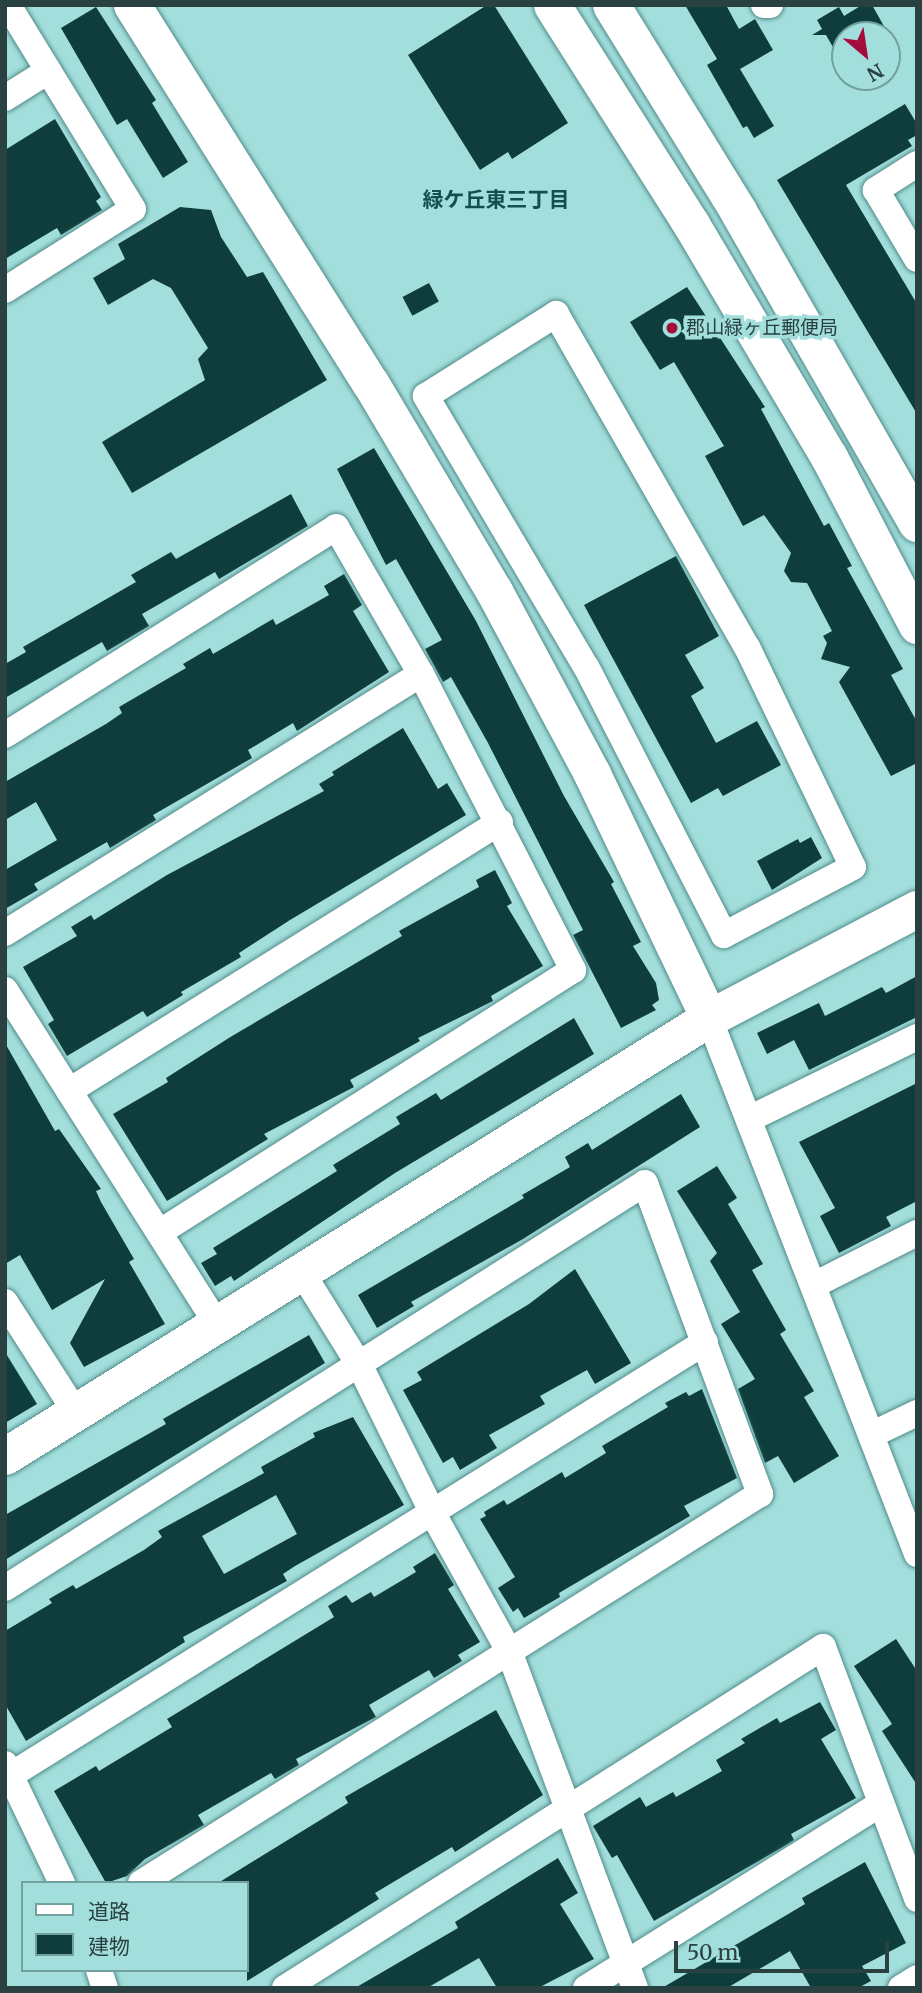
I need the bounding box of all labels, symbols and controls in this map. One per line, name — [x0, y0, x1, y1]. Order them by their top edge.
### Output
north arrow — [831, 21, 901, 91]
text: N — [863, 58, 888, 87]
district label: 緑ケ丘東三丁目 — [423, 187, 569, 213]
place label: 郡山緑ヶ丘郵便局 — [686, 317, 838, 339]
marker: 郡山緑ヶ丘郵便局 — [664, 320, 680, 336]
legend — [21, 1881, 248, 1972]
text: 道路 — [88, 1898, 130, 1925]
scale bar — [677, 1926, 892, 1970]
text: 建物 — [88, 1933, 130, 1960]
text: 50 m — [687, 1939, 738, 1966]

